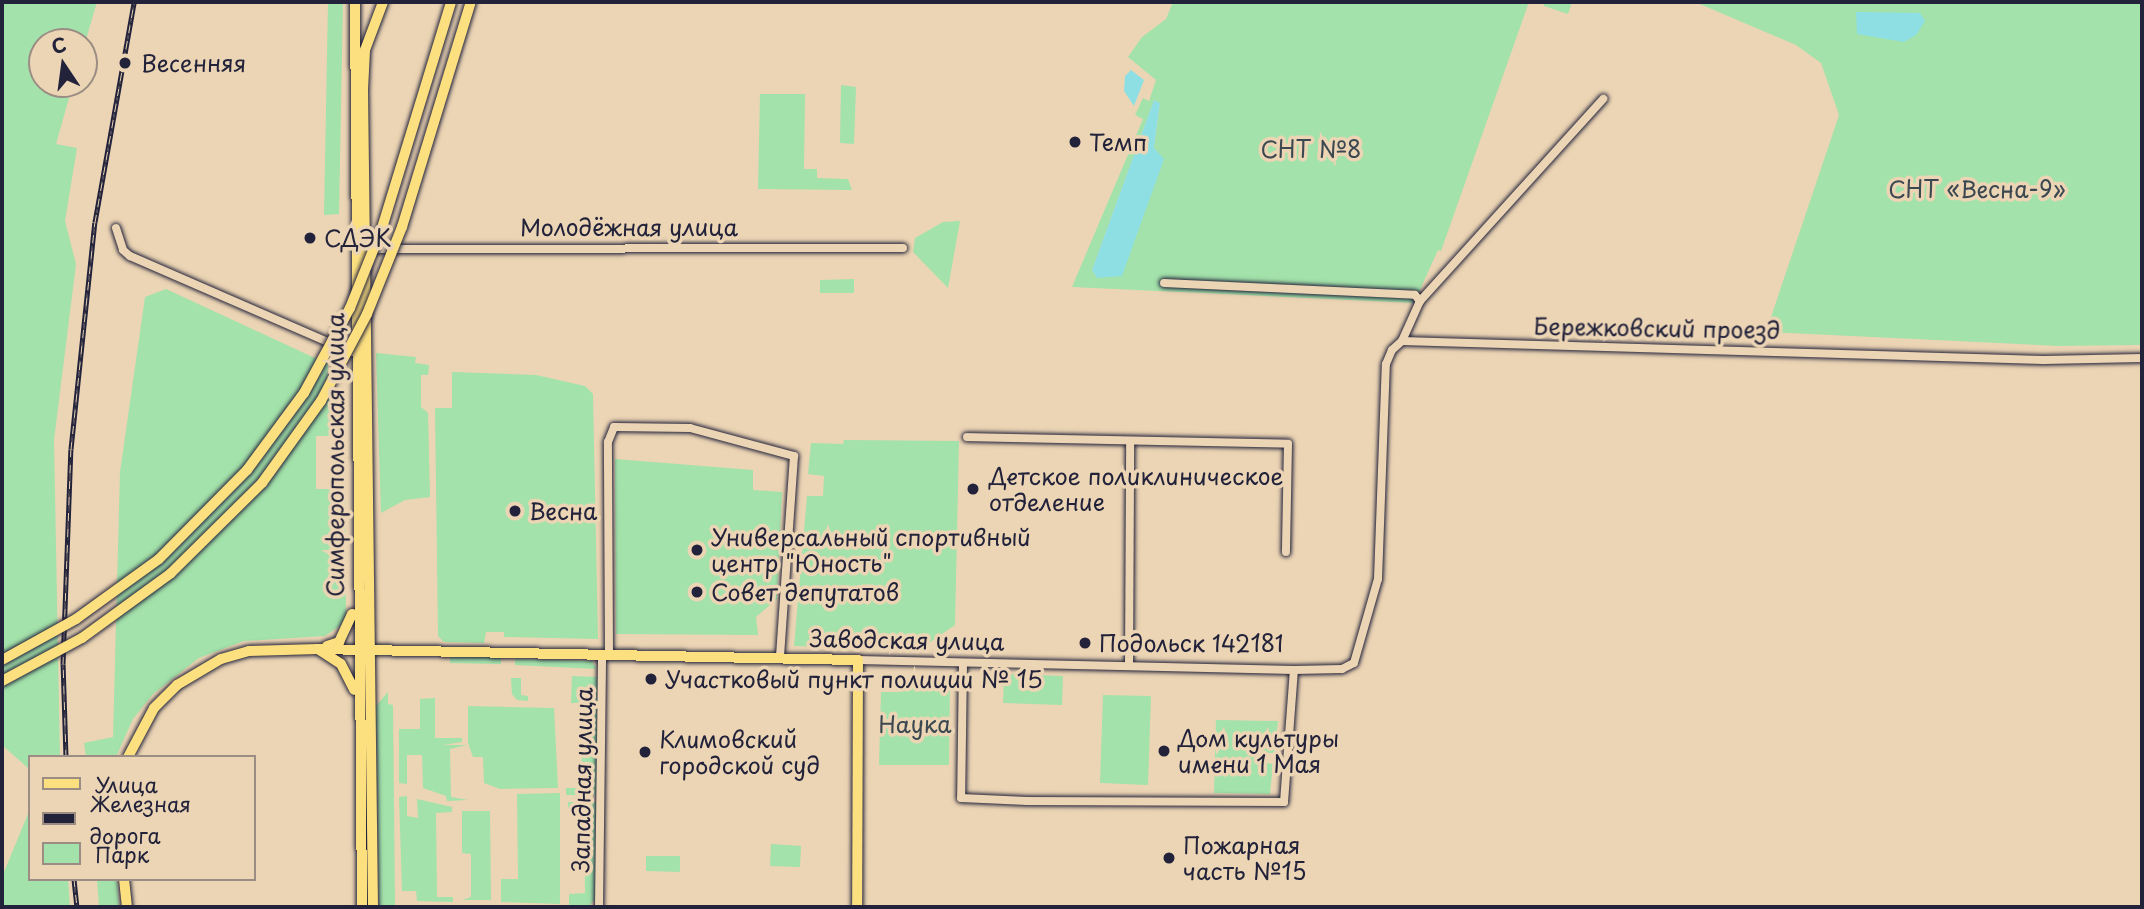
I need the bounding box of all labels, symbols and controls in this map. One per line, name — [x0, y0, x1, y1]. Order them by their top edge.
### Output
north arrow — [28, 28, 98, 98]
text: С — [49, 29, 69, 60]
place label: Весенняя — [141, 49, 246, 77]
marker: Весенняя — [115, 53, 135, 73]
place label: Темп — [1089, 128, 1147, 156]
marker: Темп — [1067, 134, 1083, 150]
park label: СНТ №8 — [1261, 135, 1361, 163]
park label: СНТ «Весна-9» — [1888, 175, 2066, 203]
street label: Молодёжная улица — [519, 213, 739, 241]
place label: СДЭК — [324, 224, 391, 252]
marker: СДЭК — [302, 230, 318, 246]
street label: Симферопольская улица — [321, 312, 349, 598]
street label: Бережковский проезд — [1534, 312, 1780, 344]
place label: Детское поликлиническое отделение — [989, 462, 1283, 516]
marker: Детское поликлиническое отделение — [963, 479, 983, 499]
place label: Весна — [529, 497, 597, 525]
marker: Весна — [507, 503, 523, 519]
place label: Универсальный спортивный центр "Юность" — [711, 523, 1032, 577]
marker: Универсальный спортивный центр "Юность" — [689, 542, 705, 558]
place label: Совет депутатов — [711, 578, 900, 606]
marker: Совет депутатов — [689, 584, 705, 600]
street label: Заводская улица — [809, 624, 1005, 656]
place label: Подольск 142181 — [1099, 629, 1284, 657]
marker: Подольск 142181 — [1077, 635, 1093, 651]
place label: Участковый пункт полиции № 15 — [665, 665, 1042, 693]
marker: Участковый пункт полиции № 15 — [643, 671, 659, 687]
street label: Западная улица — [567, 686, 597, 874]
park label: Наука — [878, 710, 952, 738]
place label: Дом культуры имени 1 Мая — [1178, 724, 1340, 778]
place label: Климовский городской суд — [659, 725, 820, 779]
marker: Дом культуры имени 1 Мая — [1156, 743, 1172, 759]
marker: Климовский городской суд — [637, 744, 653, 760]
legend — [28, 755, 256, 881]
text: Улица — [95, 768, 158, 800]
text: Железная дорога — [90, 787, 191, 851]
place label: Пожарная часть №15 — [1183, 831, 1306, 885]
text: Парк — [95, 838, 149, 870]
marker: Пожарная часть №15 — [1161, 850, 1177, 866]

